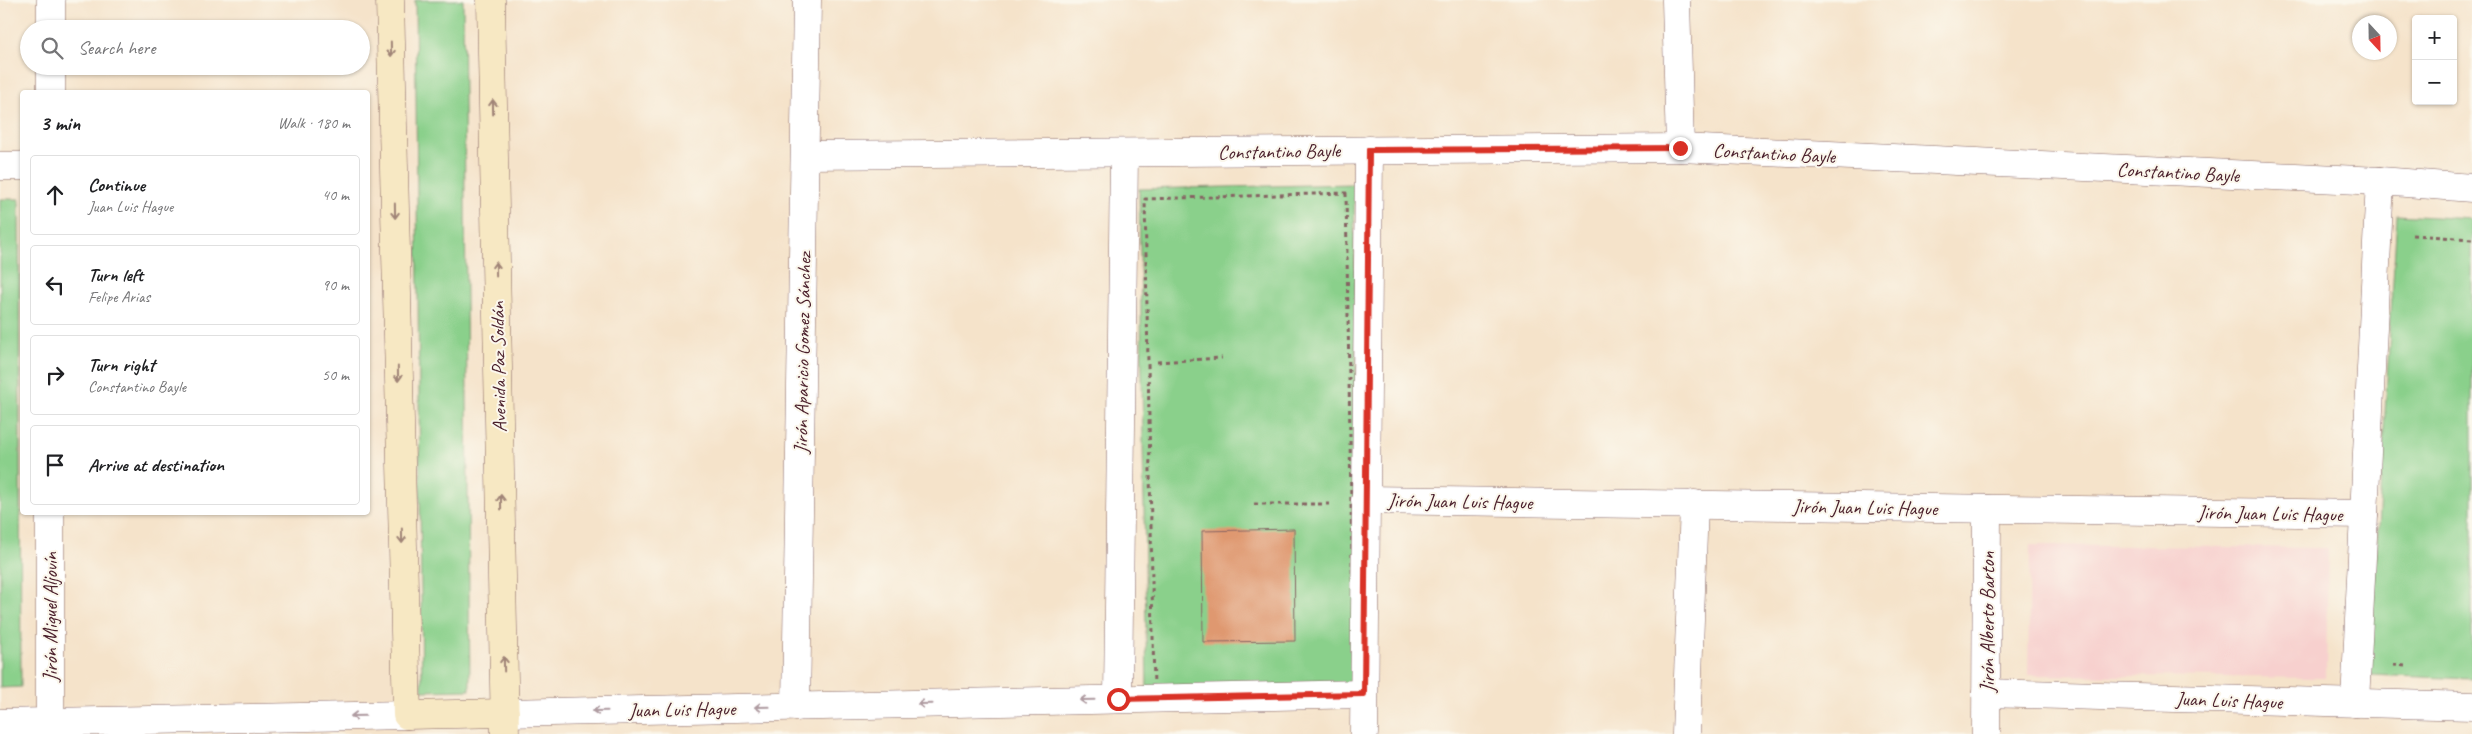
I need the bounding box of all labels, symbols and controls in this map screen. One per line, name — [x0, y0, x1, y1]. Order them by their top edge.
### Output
north arrow — [2352, 15, 2397, 60]
map controls — [2412, 15, 2457, 105]
button: + — [2412, 15, 2457, 60]
search box — [20, 20, 370, 75]
icon: search — [38, 34, 66, 62]
text: Search here — [78, 36, 155, 60]
one-way arrow — [386, 40, 395, 56]
button: − — [2412, 60, 2457, 105]
one-way arrow — [488, 99, 498, 116]
text: 3 min — [40, 110, 80, 136]
text: Walk · 180 m — [278, 113, 350, 133]
route end — [1669, 137, 1692, 160]
street label: Constantino Bayle — [1218, 138, 1342, 165]
street label: Constantino Bayle — [1712, 138, 1837, 169]
street label: Constantino Bayle — [2116, 157, 2241, 188]
text: Continue — [88, 173, 145, 197]
icon: ahead — [41, 181, 69, 209]
text: 40 m — [322, 185, 349, 205]
text: Juan Luis Hague — [88, 197, 173, 217]
one-way arrow — [390, 203, 399, 219]
street label: Jirón Aparicio Gomez Sánchez — [788, 250, 817, 455]
one-way arrow — [491, 261, 501, 278]
text: Turn left — [88, 263, 143, 287]
icon: left — [41, 271, 69, 299]
text: 90 m — [322, 275, 349, 295]
text: Felipe Arias — [88, 287, 150, 307]
street label: Avenida Paz Soldán — [485, 300, 512, 433]
text: Turn right — [88, 353, 155, 377]
icon: right — [41, 361, 69, 389]
text: 50 m — [322, 365, 349, 385]
one-way arrow — [394, 365, 403, 381]
text: Constantino Bayle — [88, 377, 186, 397]
icon: arrive — [41, 451, 69, 479]
text: Arrive at destination — [88, 453, 224, 477]
street label: Jirón Juan Luis Hague — [1386, 488, 1534, 515]
one-way arrow — [496, 494, 505, 510]
street label: Jirón Juan Luis Hague — [1791, 494, 1939, 521]
street label: Jirón Juan Luis Hague — [2196, 500, 2344, 527]
one-way arrow — [398, 528, 407, 544]
street label: Jirón Miguel Aljovín — [38, 551, 63, 683]
street label: Jirón Alberto Barton — [1975, 551, 2000, 693]
one-way arrow — [499, 656, 509, 672]
street label: Juan Luis Hague — [2174, 686, 2284, 715]
route start — [1107, 688, 1130, 711]
one-way arrow — [1079, 695, 1096, 705]
street label: Juan Luis Hague — [627, 696, 737, 723]
one-way arrow — [917, 699, 934, 709]
one-way arrow — [755, 703, 771, 712]
one-way arrow — [592, 706, 608, 716]
one-way arrow — [350, 711, 366, 721]

